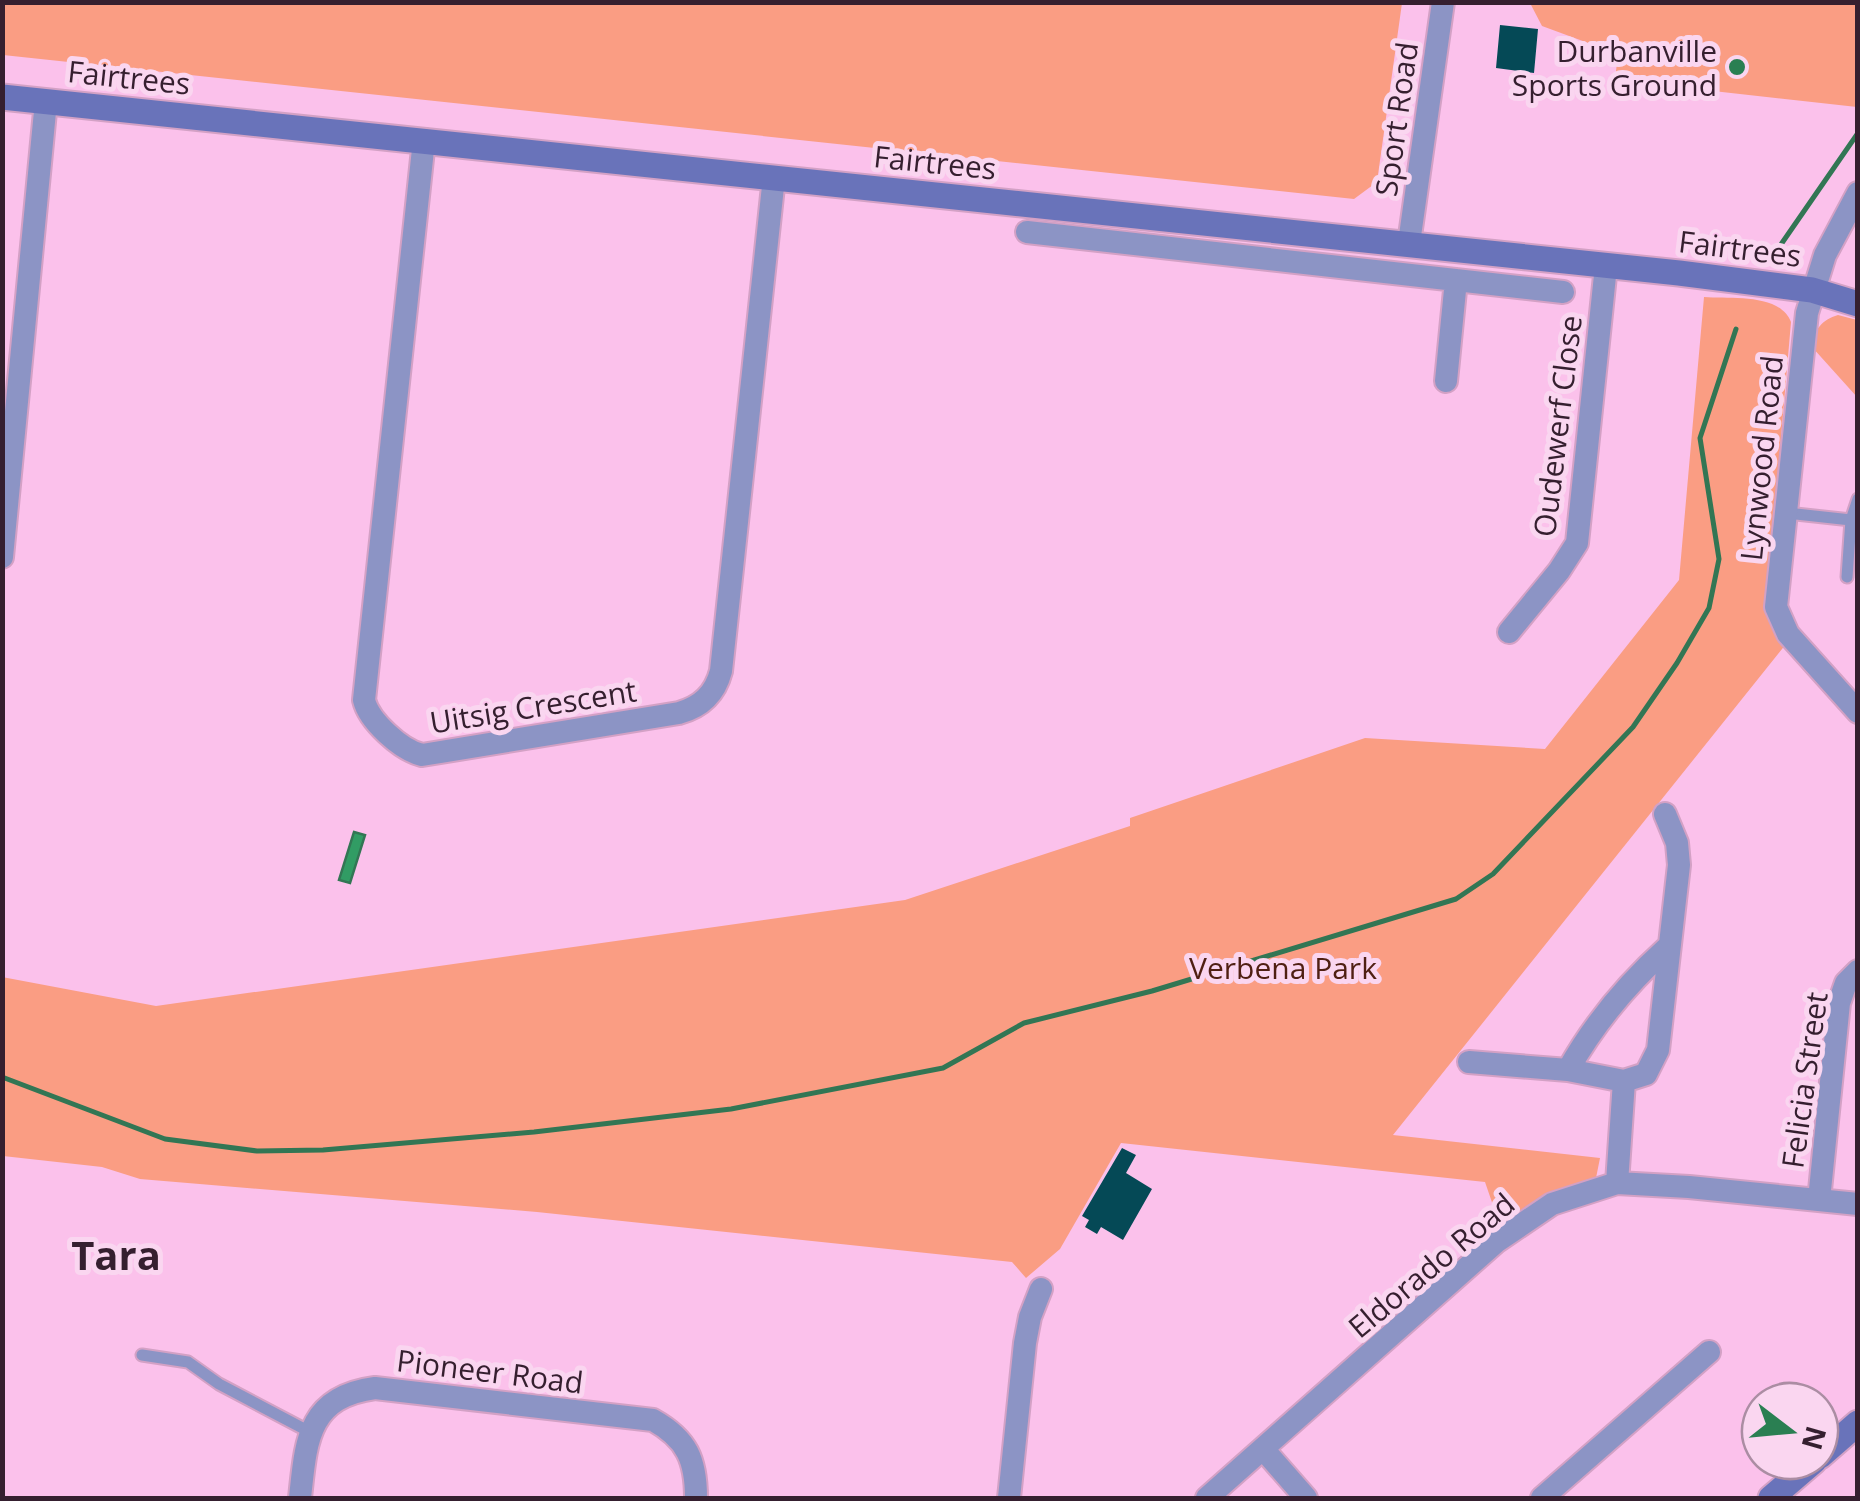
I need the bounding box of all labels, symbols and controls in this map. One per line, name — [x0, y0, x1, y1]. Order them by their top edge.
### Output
place label: Durbanville Sports Ground — [1512, 30, 1717, 105]
street label: Sport Road — [1365, 39, 1427, 199]
street label: Fairtrees — [66, 50, 192, 104]
marker: Durbanville Sports Ground — [1726, 56, 1748, 78]
street label: Fairtrees — [872, 135, 998, 189]
street label: Fairtrees — [1676, 220, 1804, 276]
street label: Oudewerf Close — [1523, 313, 1591, 539]
street label: Lynwood Road — [1730, 353, 1792, 563]
street label: Uitsig Crescent — [427, 669, 639, 743]
park label: Verbena Park — [1189, 947, 1377, 988]
street label: Felicia Street — [1771, 989, 1837, 1171]
street label: Eldorado Road — [1339, 1183, 1523, 1347]
district label: Tara — [71, 1227, 161, 1282]
street label: Pioneer Road — [394, 1339, 586, 1403]
north arrow — [1740, 1381, 1840, 1481]
text: N — [1794, 1422, 1836, 1454]

